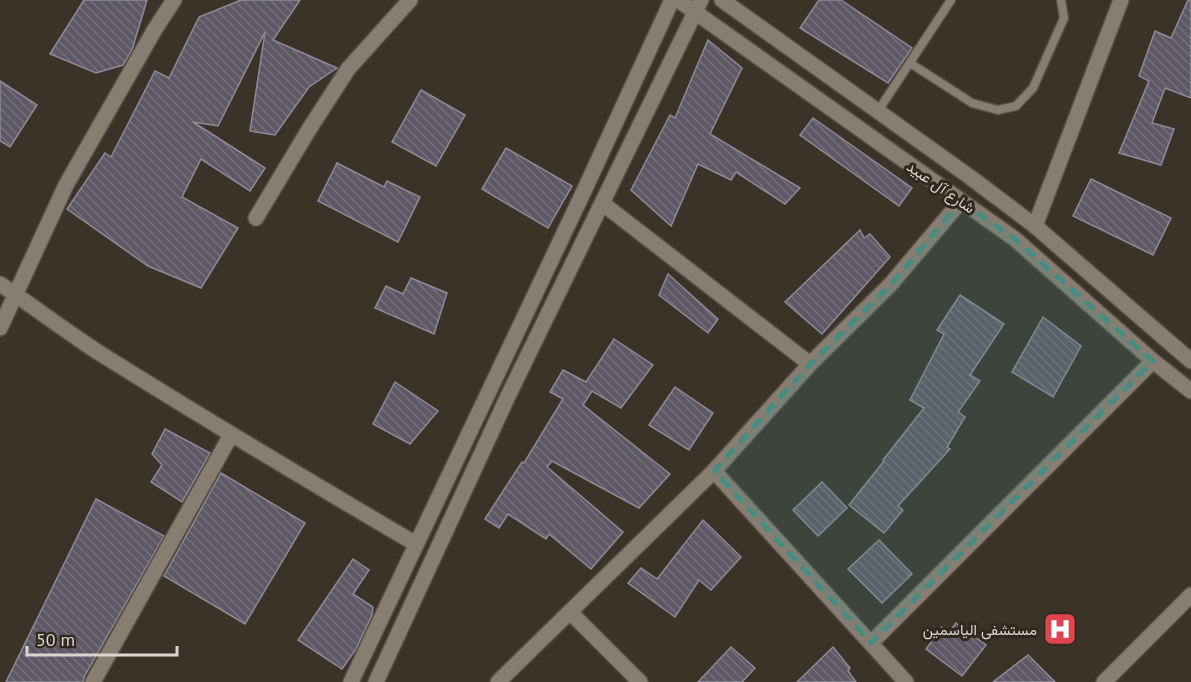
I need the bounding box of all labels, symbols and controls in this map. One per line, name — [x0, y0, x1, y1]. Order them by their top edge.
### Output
street label: شارع آل عبيد — [902, 157, 979, 219]
hospital icon: مستشفى الياسمين — [1042, 611, 1078, 647]
scale bar — [27, 619, 177, 657]
place label: مستشفى الياسمين — [923, 620, 1037, 640]
text: 50 m — [36, 628, 75, 651]

